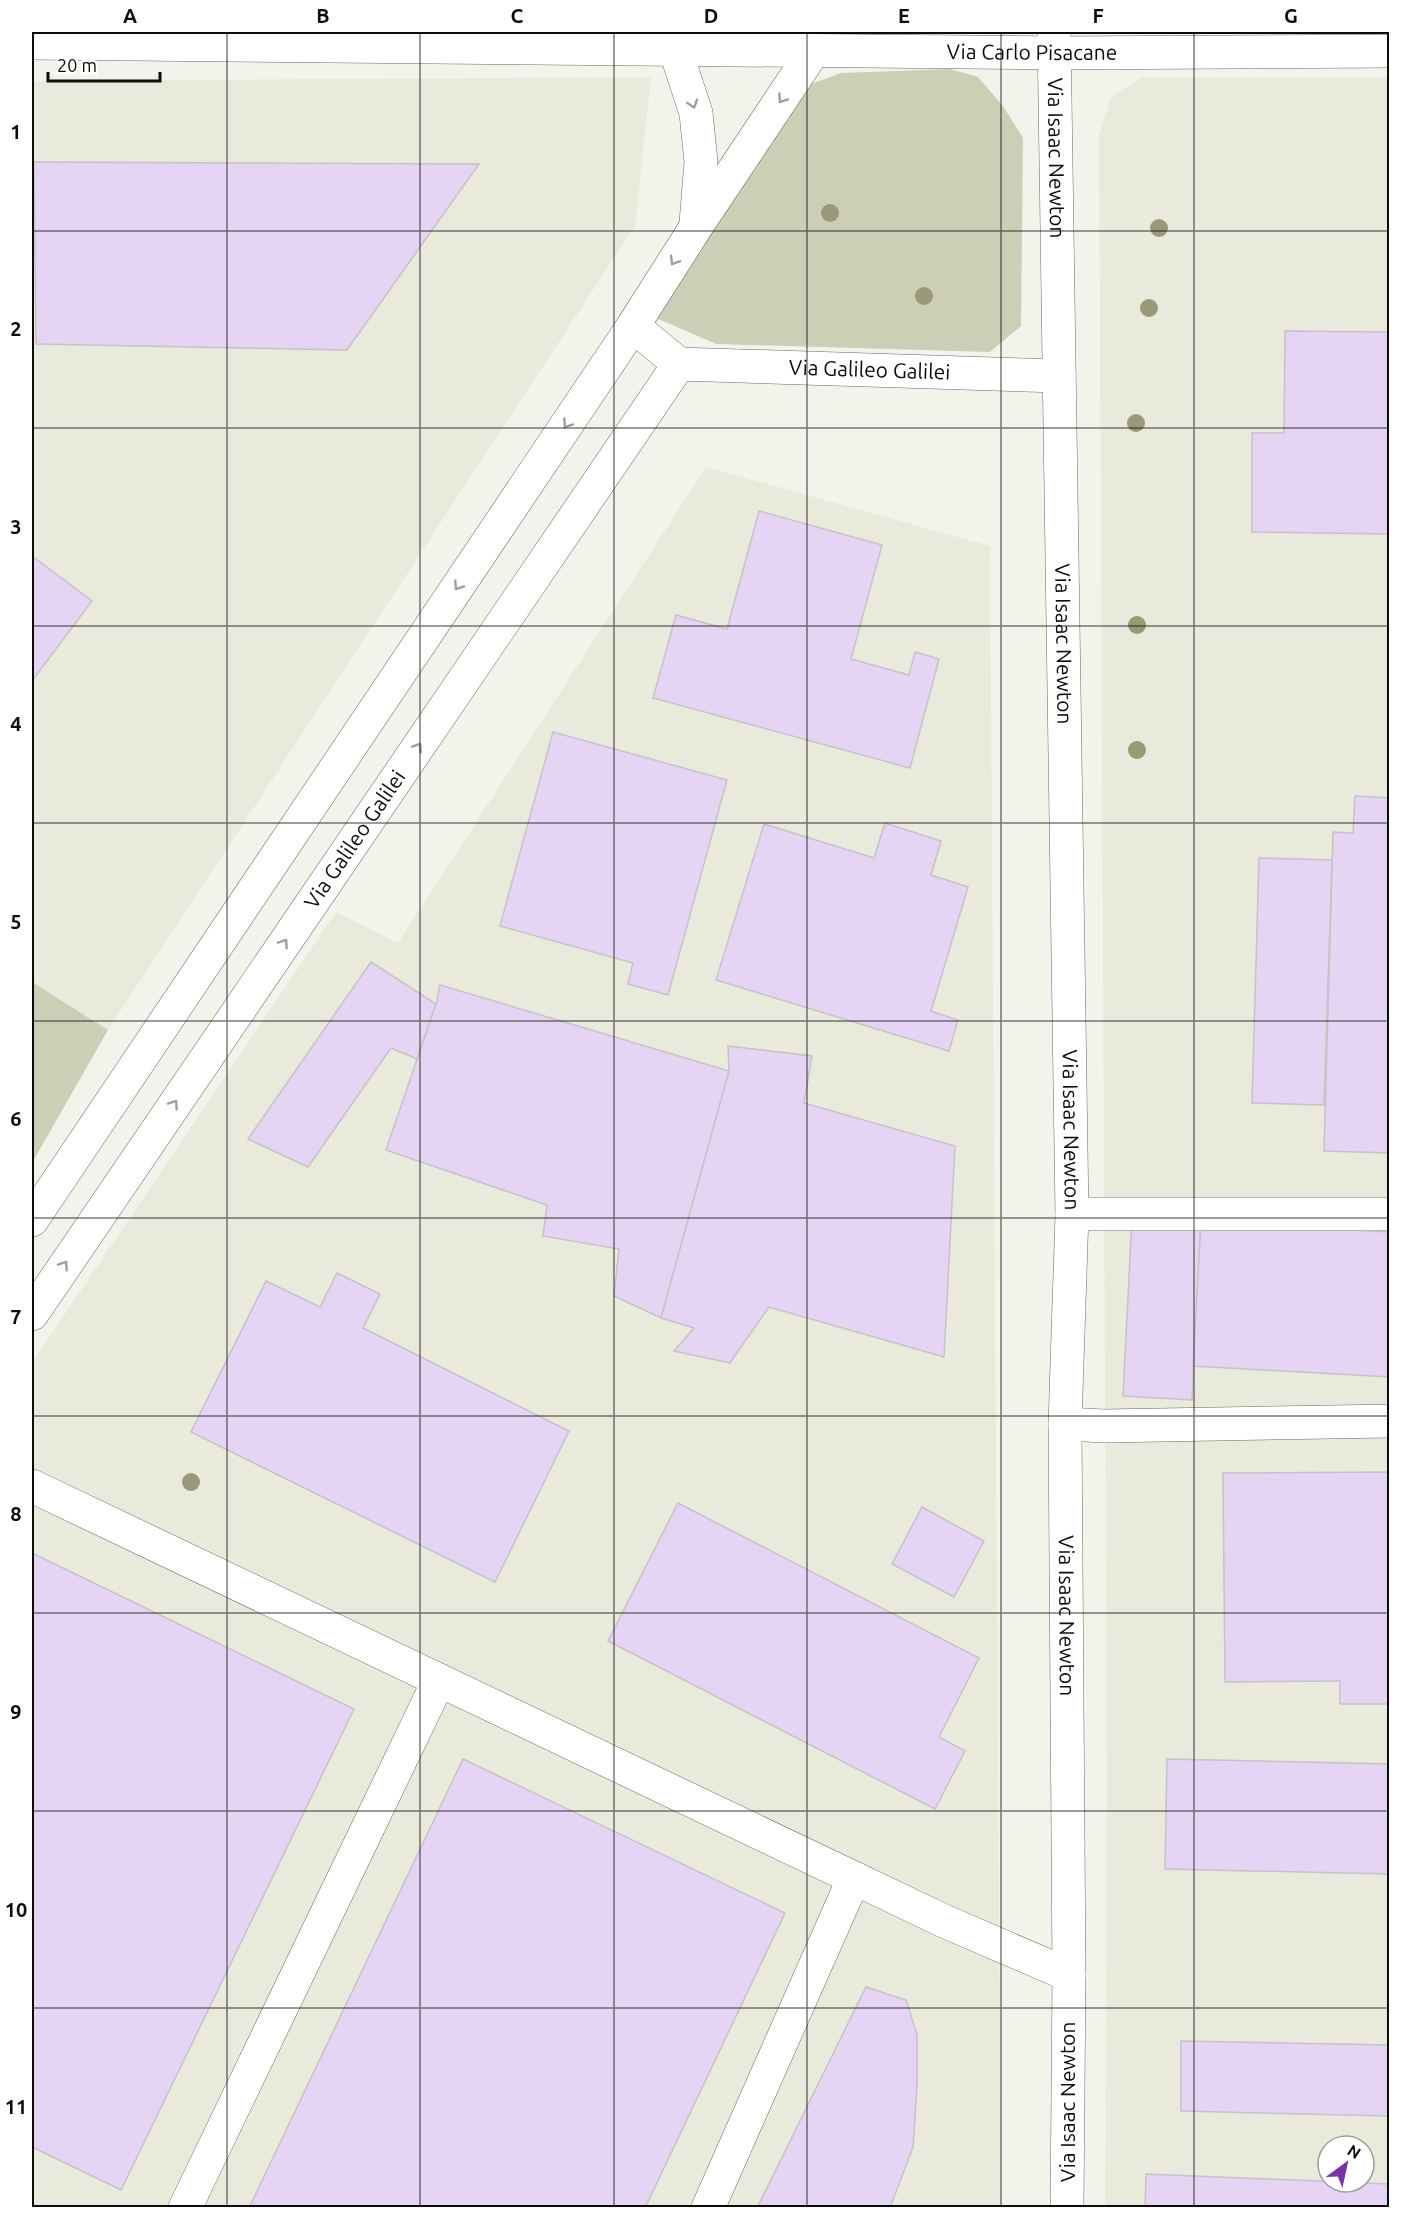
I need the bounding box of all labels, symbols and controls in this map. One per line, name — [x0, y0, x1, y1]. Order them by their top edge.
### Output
text: A — [123, 4, 137, 27]
text: B — [316, 4, 330, 27]
text: C — [511, 4, 524, 27]
text: D — [704, 4, 718, 27]
text: E — [898, 4, 910, 27]
text: F — [1092, 4, 1104, 27]
text: G — [1284, 4, 1298, 27]
street label: Via Carlo Pisacane — [946, 39, 1117, 64]
scale bar — [48, 45, 160, 83]
text: 20 m — [57, 55, 97, 75]
street label: Via Isaac Newton — [1044, 77, 1070, 239]
one-way arrow — [778, 92, 789, 103]
one-way arrow — [686, 98, 698, 109]
text: 1 — [10, 120, 22, 143]
one-way arrow — [670, 255, 681, 266]
text: 2 — [10, 317, 22, 340]
street label: Via Galileo Galilei — [788, 354, 951, 384]
one-way arrow — [563, 418, 574, 429]
text: 3 — [10, 515, 22, 538]
street label: Via Isaac Newton — [1051, 563, 1078, 725]
one-way arrow — [454, 579, 465, 590]
text: 4 — [10, 712, 22, 735]
one-way arrow — [410, 743, 421, 754]
street label: Via Galileo Galilei — [299, 765, 410, 913]
text: 5 — [10, 910, 22, 933]
one-way arrow — [277, 939, 288, 950]
street label: Via Isaac Newton — [1058, 1049, 1085, 1210]
one-way arrow — [167, 1100, 178, 1111]
text: 6 — [10, 1107, 22, 1130]
one-way arrow — [57, 1261, 68, 1272]
text: 7 — [10, 1305, 22, 1328]
text: 8 — [10, 1502, 22, 1525]
street label: Via Isaac Newton — [1055, 1535, 1080, 1696]
text: 9 — [10, 1700, 22, 1723]
text: 10 — [5, 1898, 27, 1921]
street label: Via Isaac Newton — [1055, 2022, 1079, 2182]
text: 11 — [5, 2095, 27, 2118]
north arrow — [1316, 2134, 1376, 2194]
text: N — [1344, 2141, 1364, 2162]

